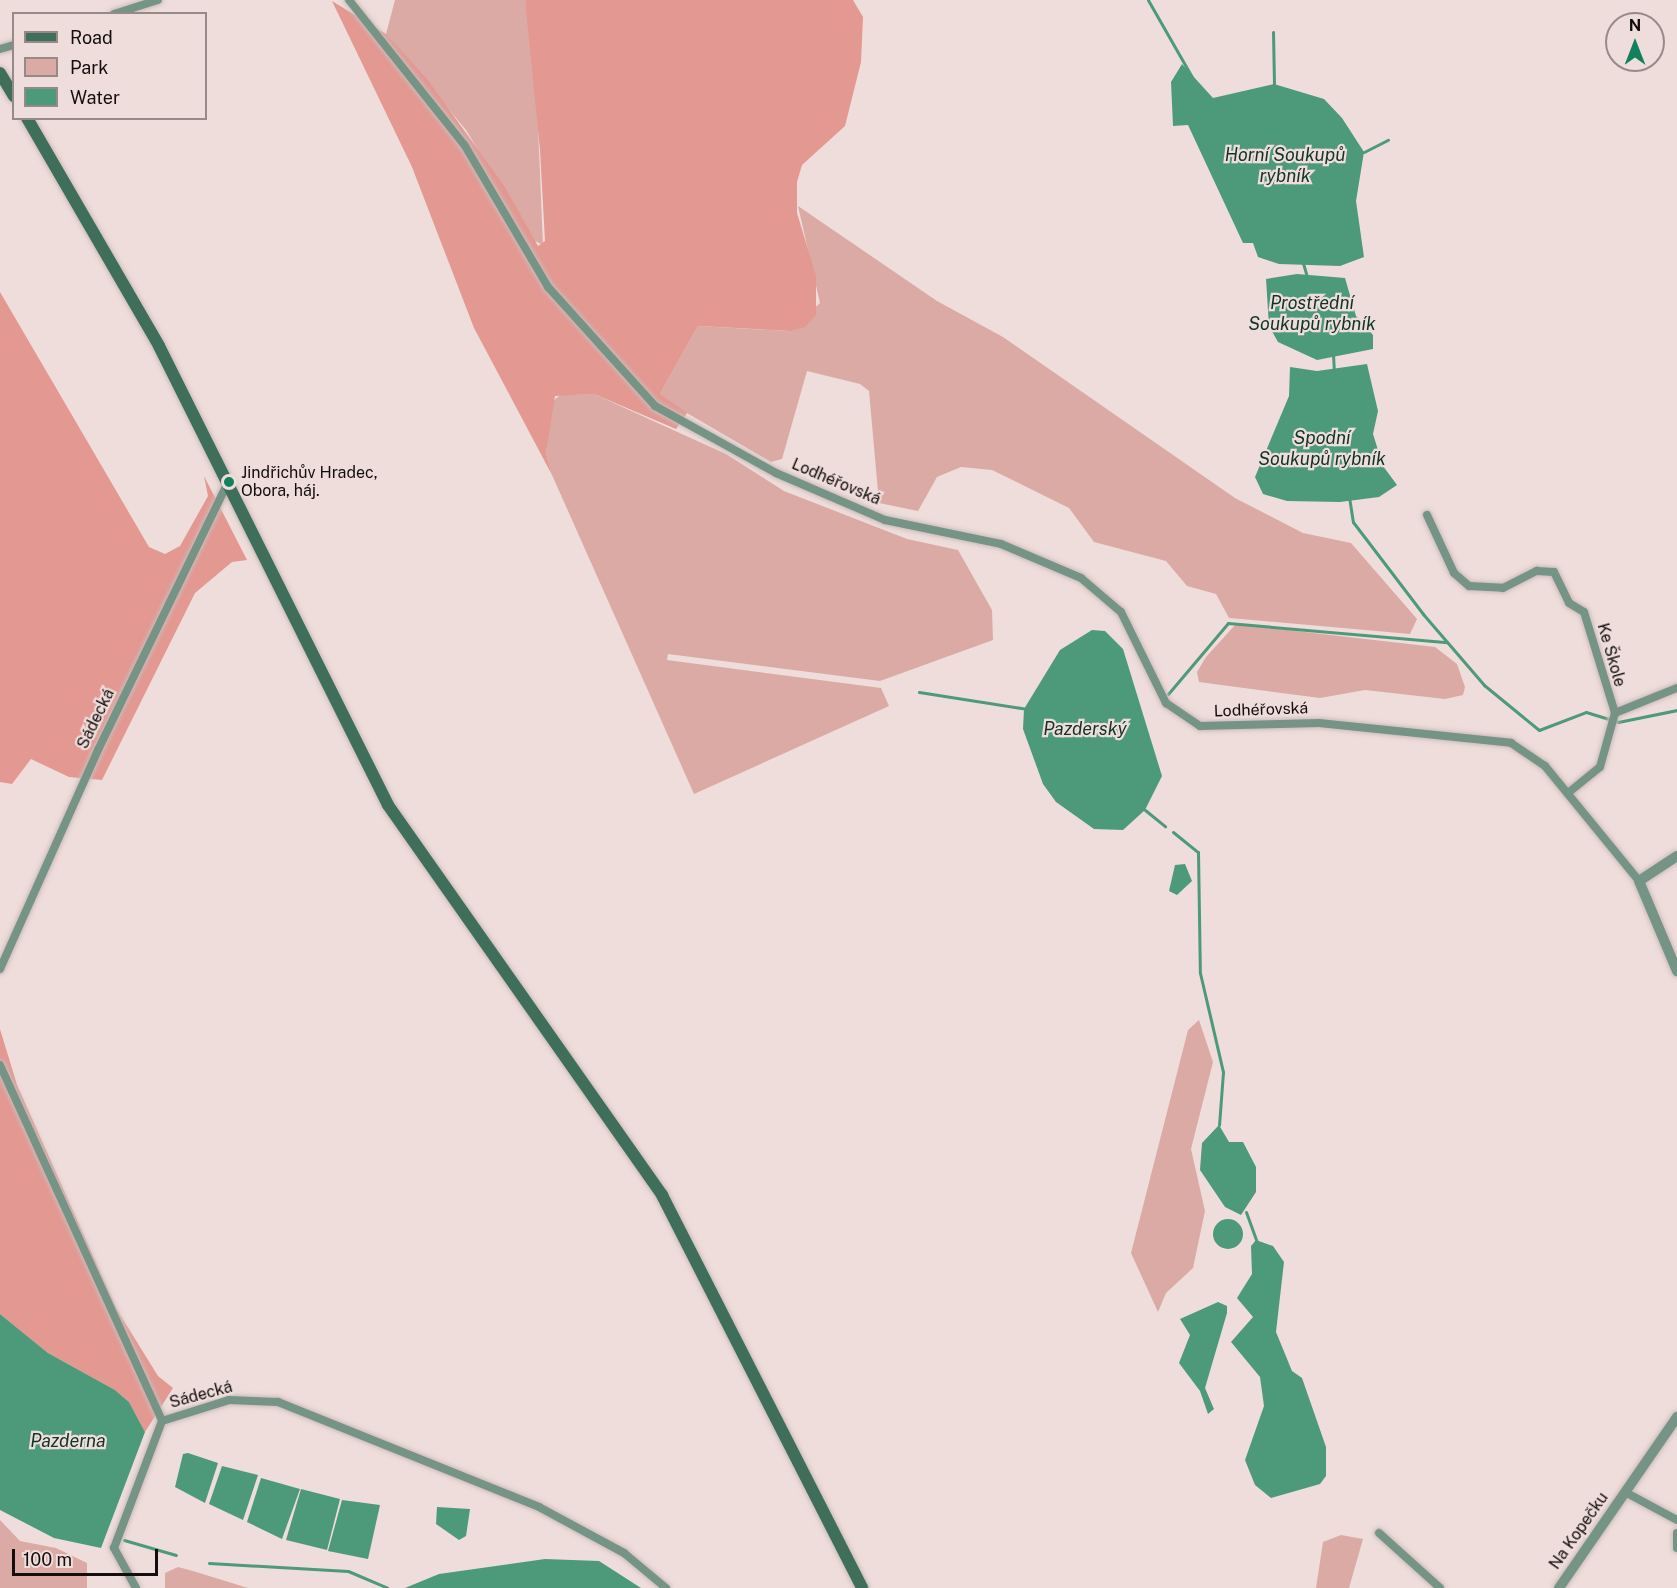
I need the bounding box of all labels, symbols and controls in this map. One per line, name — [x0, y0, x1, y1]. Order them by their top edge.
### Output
legend — [12, 12, 207, 120]
north arrow — [1605, 12, 1665, 72]
text: N — [1629, 16, 1641, 35]
text: Road — [70, 27, 113, 48]
text: Park — [70, 57, 108, 78]
text: Water — [70, 87, 120, 108]
water label: Horní Soukupů rybník — [1225, 145, 1345, 188]
water label: Prostřední Soukupů rybník — [1248, 293, 1376, 336]
water label: Spodní Soukupů rybník — [1258, 428, 1386, 470]
street label: Lodhéřovská — [789, 455, 883, 509]
place label: Jindřichův Hradec, Obora, háj. — [241, 463, 378, 501]
marker: Jindřichův Hradec, Obora, háj. — [222, 475, 236, 489]
street label: Ke Škole — [1593, 621, 1629, 689]
street label: Sádecká — [73, 686, 119, 752]
street label: Lodhéřovská — [1213, 699, 1309, 721]
water label: Pazderský — [1043, 718, 1127, 740]
street label: Sádecká — [167, 1377, 235, 1413]
water label: Pazderna — [30, 1430, 106, 1452]
street label: Na Kopečku — [1545, 1489, 1613, 1573]
scale bar — [15, 1537, 160, 1575]
text: 100 m — [23, 1549, 72, 1570]

